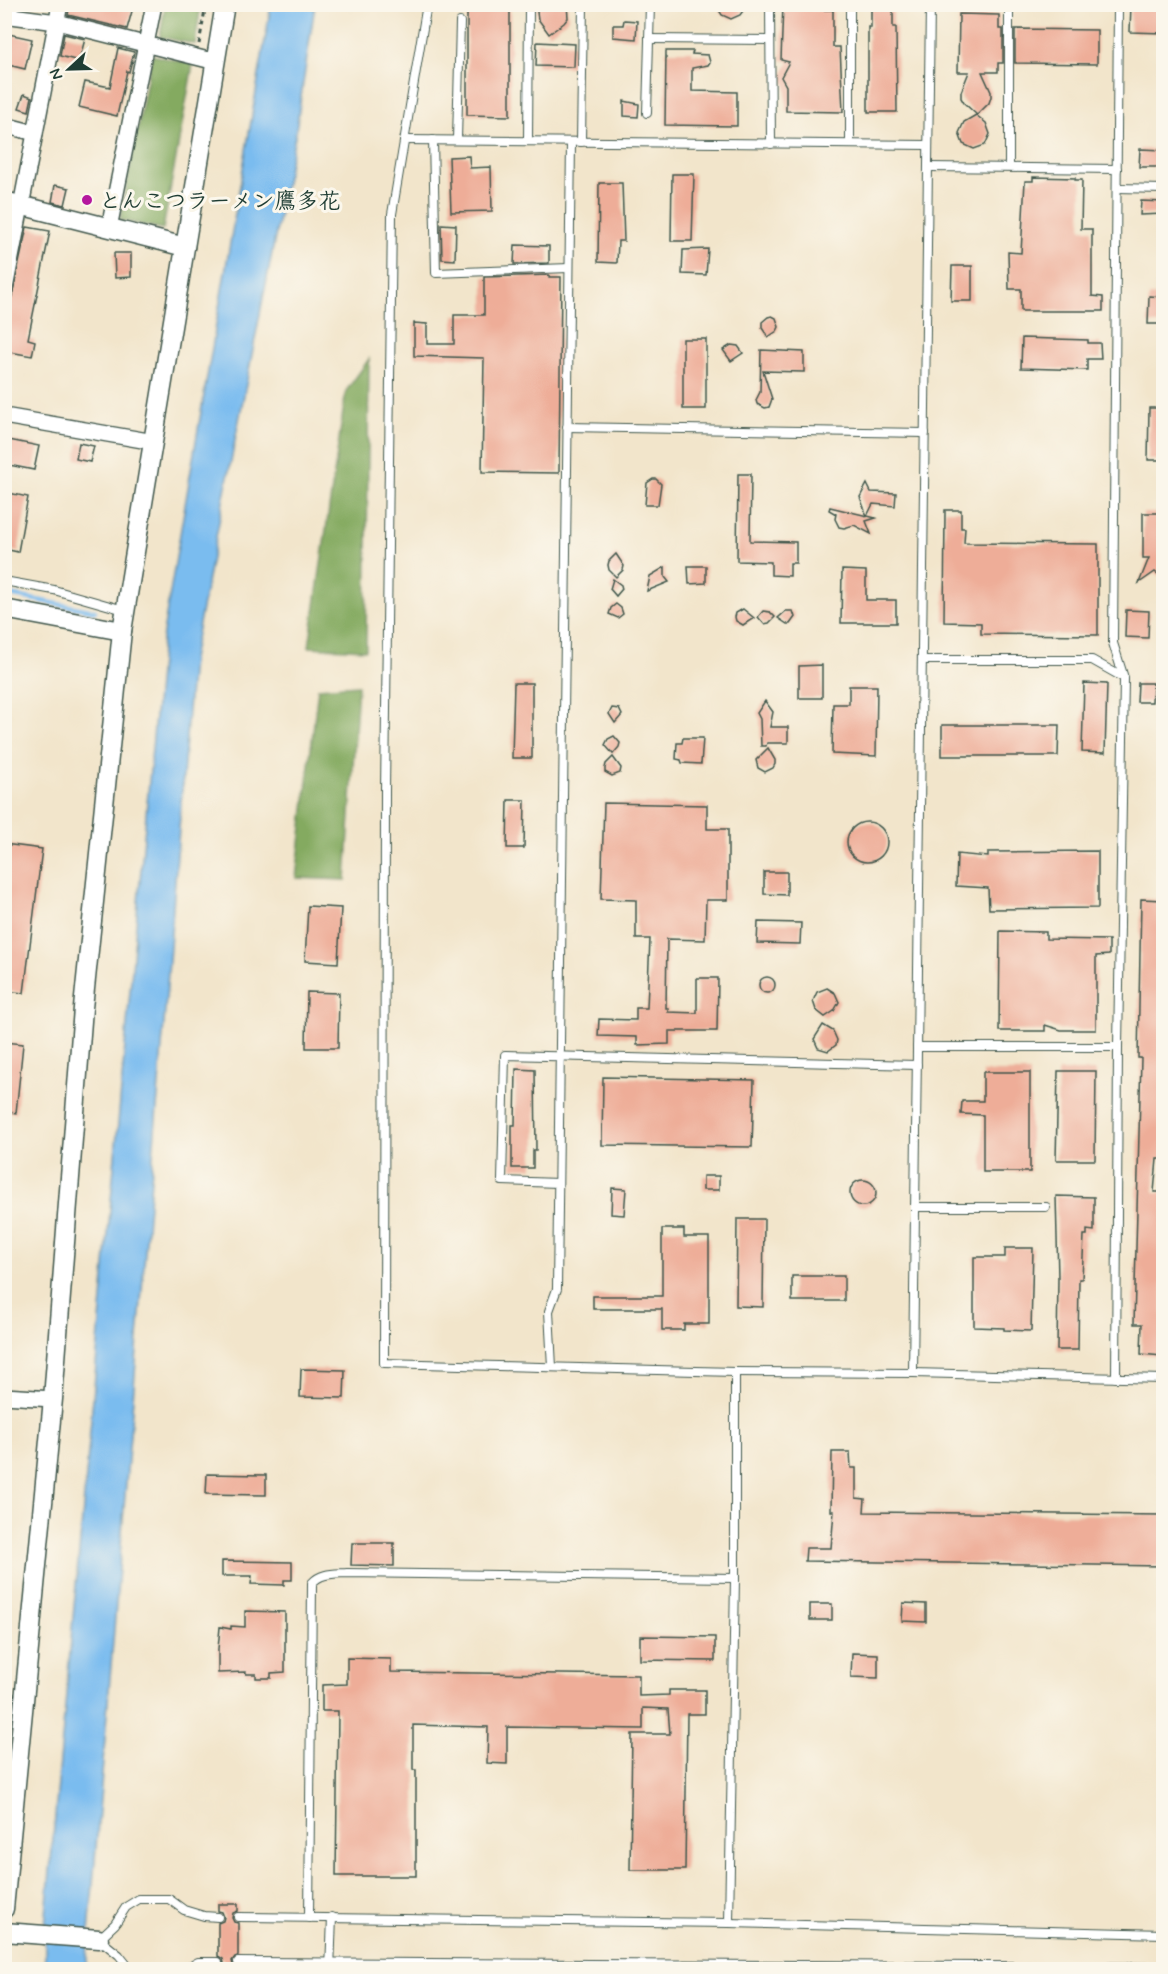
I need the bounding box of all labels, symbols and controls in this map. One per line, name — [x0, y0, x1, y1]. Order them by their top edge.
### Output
north arrow — [39, 39, 99, 99]
text: N — [45, 65, 68, 83]
place label: とんこつラーメン鷹多花 — [99, 188, 341, 216]
marker: とんこつラーメン鷹多花 — [80, 193, 94, 207]

